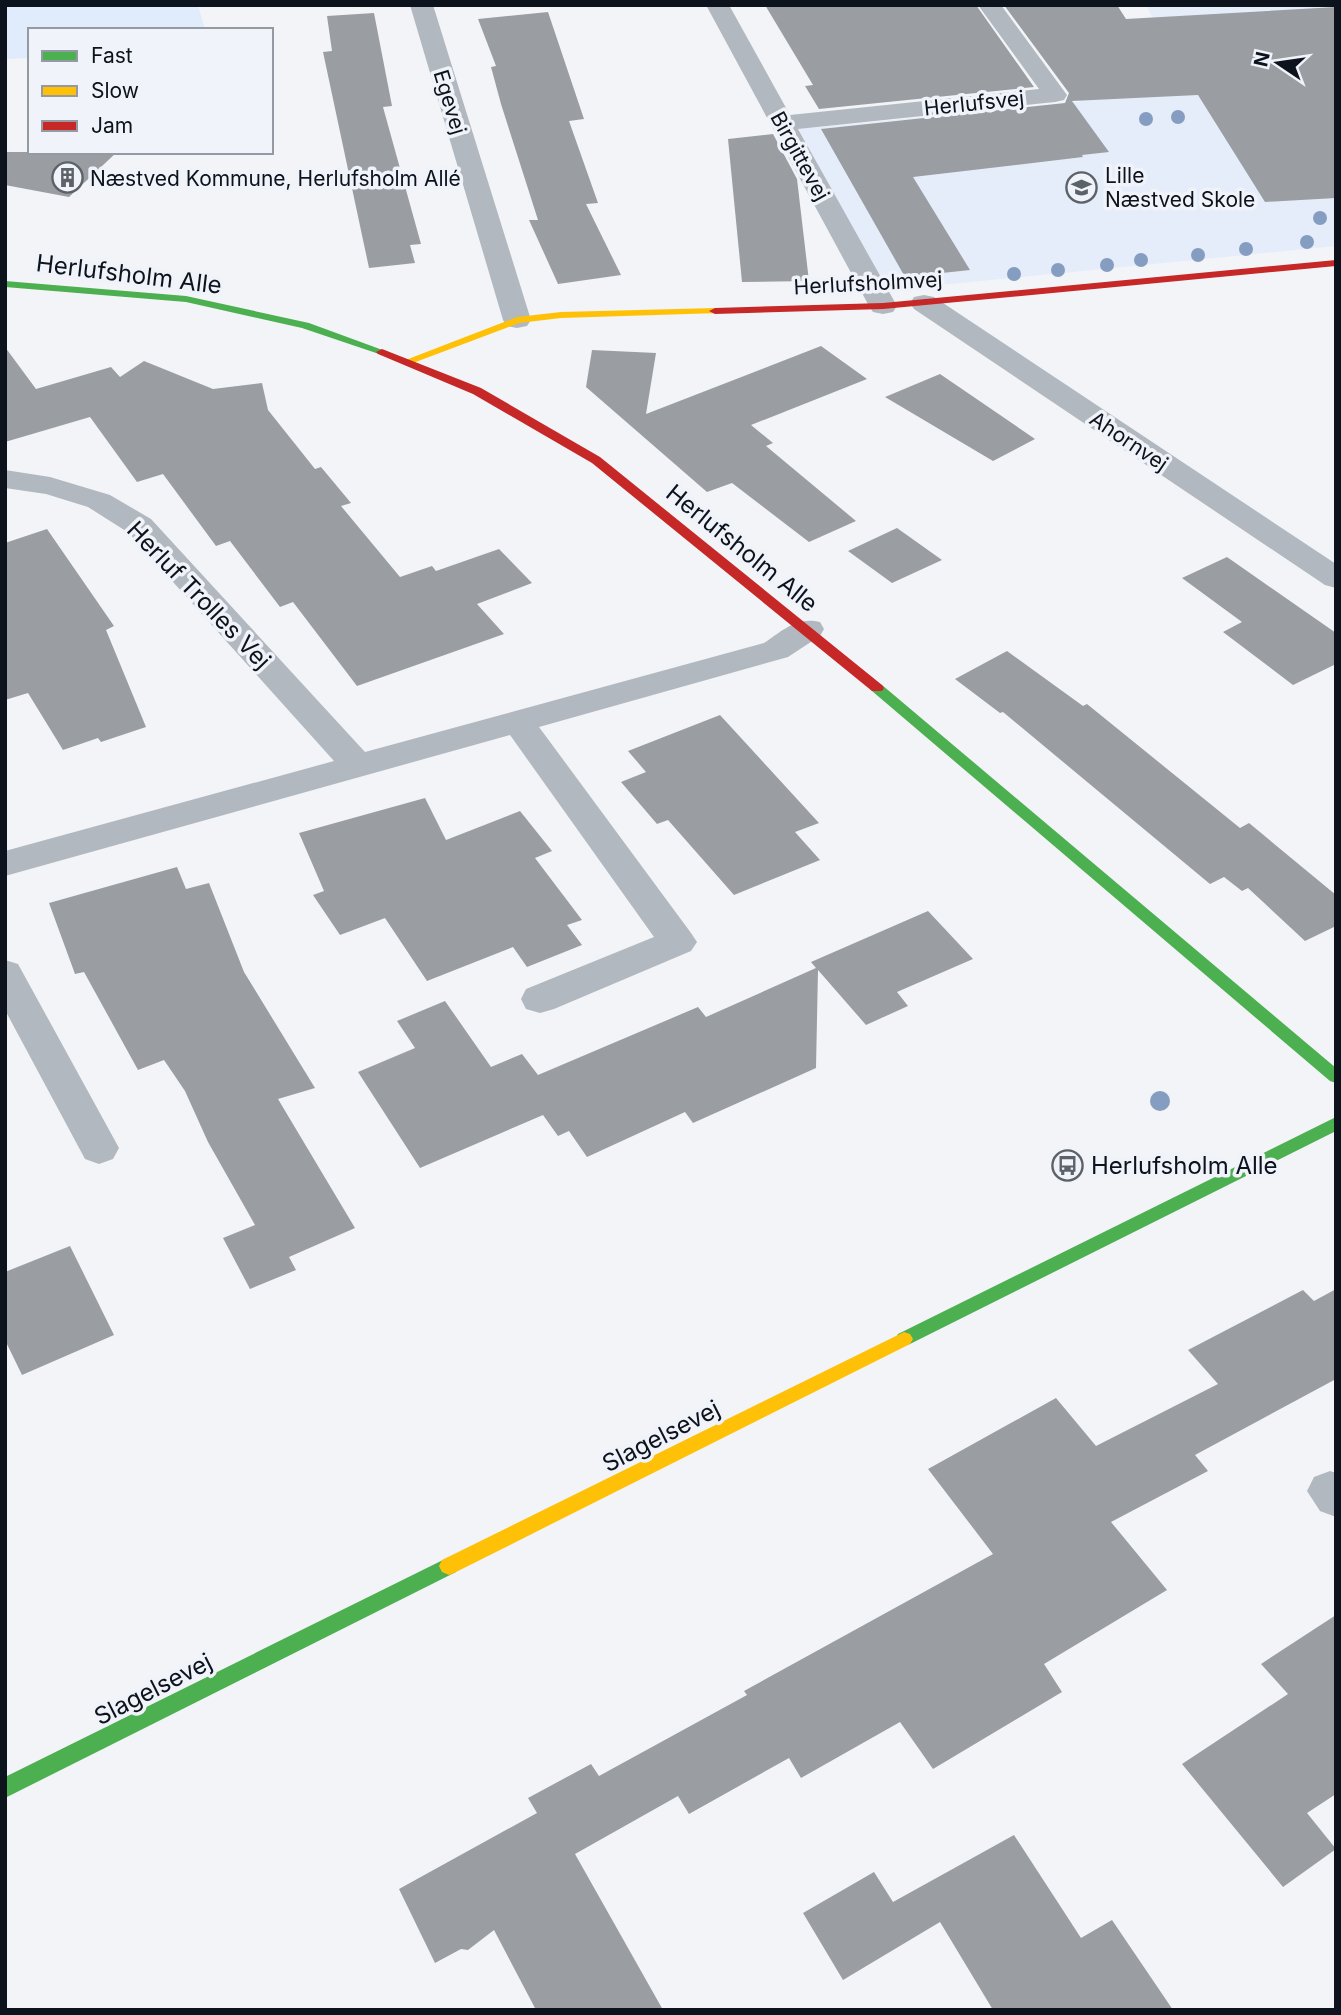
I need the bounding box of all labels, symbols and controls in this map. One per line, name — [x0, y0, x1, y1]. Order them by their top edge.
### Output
legend — [28, 28, 273, 154]
north arrow — [1243, 28, 1313, 98]
text: Fast — [91, 43, 133, 68]
text: N — [1249, 50, 1275, 69]
street label: Egevej — [428, 67, 472, 137]
text: Slow — [91, 78, 139, 103]
street label: Herlufsvej — [923, 85, 1025, 121]
street label: Birgittevej — [765, 107, 835, 205]
text: Jam — [91, 113, 133, 138]
building icon: Næstved Kommune, Herlufsholm Allé — [50, 161, 84, 195]
place label: Lille Næstved Skole — [1105, 163, 1255, 212]
place label: Næstved Kommune, Herlufsholm Allé — [90, 166, 461, 191]
school or university icon: Lille Næstved Skole — [1065, 170, 1099, 204]
street label: Herlufsholm Alle — [35, 248, 223, 300]
street label: Herlufsholmvej — [793, 267, 943, 299]
street label: Ahornvej — [1085, 406, 1173, 476]
street label: Herlufsholm Alle — [660, 478, 824, 618]
street label: Herluf Trolles Vej — [121, 515, 277, 675]
bus stop icon: Herlufsholm Alle — [1051, 1148, 1085, 1182]
place label: Herlufsholm Alle — [1091, 1151, 1278, 1180]
street label: Slagelsevej — [597, 1394, 725, 1478]
street label: Slagelsevej — [89, 1647, 217, 1731]

